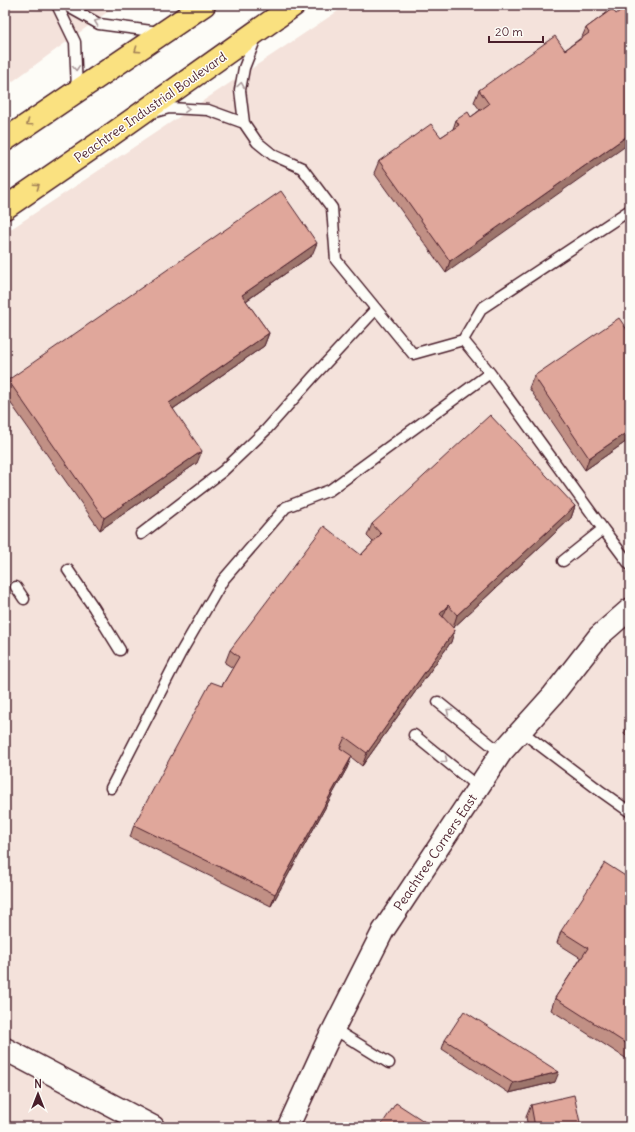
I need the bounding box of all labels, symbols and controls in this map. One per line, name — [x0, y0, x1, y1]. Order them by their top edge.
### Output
one-way arrow — [94, 18, 101, 26]
scale bar — [489, 18, 543, 44]
text: 20 m — [495, 24, 523, 39]
one-way arrow — [134, 46, 141, 53]
street label: Peachtree Industrial Boulevard — [71, 48, 230, 167]
one-way arrow — [72, 65, 80, 71]
one-way arrow — [237, 81, 245, 88]
one-way arrow — [184, 105, 190, 114]
one-way arrow — [27, 119, 34, 126]
one-way arrow — [33, 183, 40, 191]
one-way arrow — [446, 708, 454, 715]
one-way arrow — [440, 755, 447, 762]
street label: Peachtree Corners East — [390, 790, 481, 914]
north arrow — [18, 1074, 58, 1114]
text: N — [34, 1077, 42, 1091]

